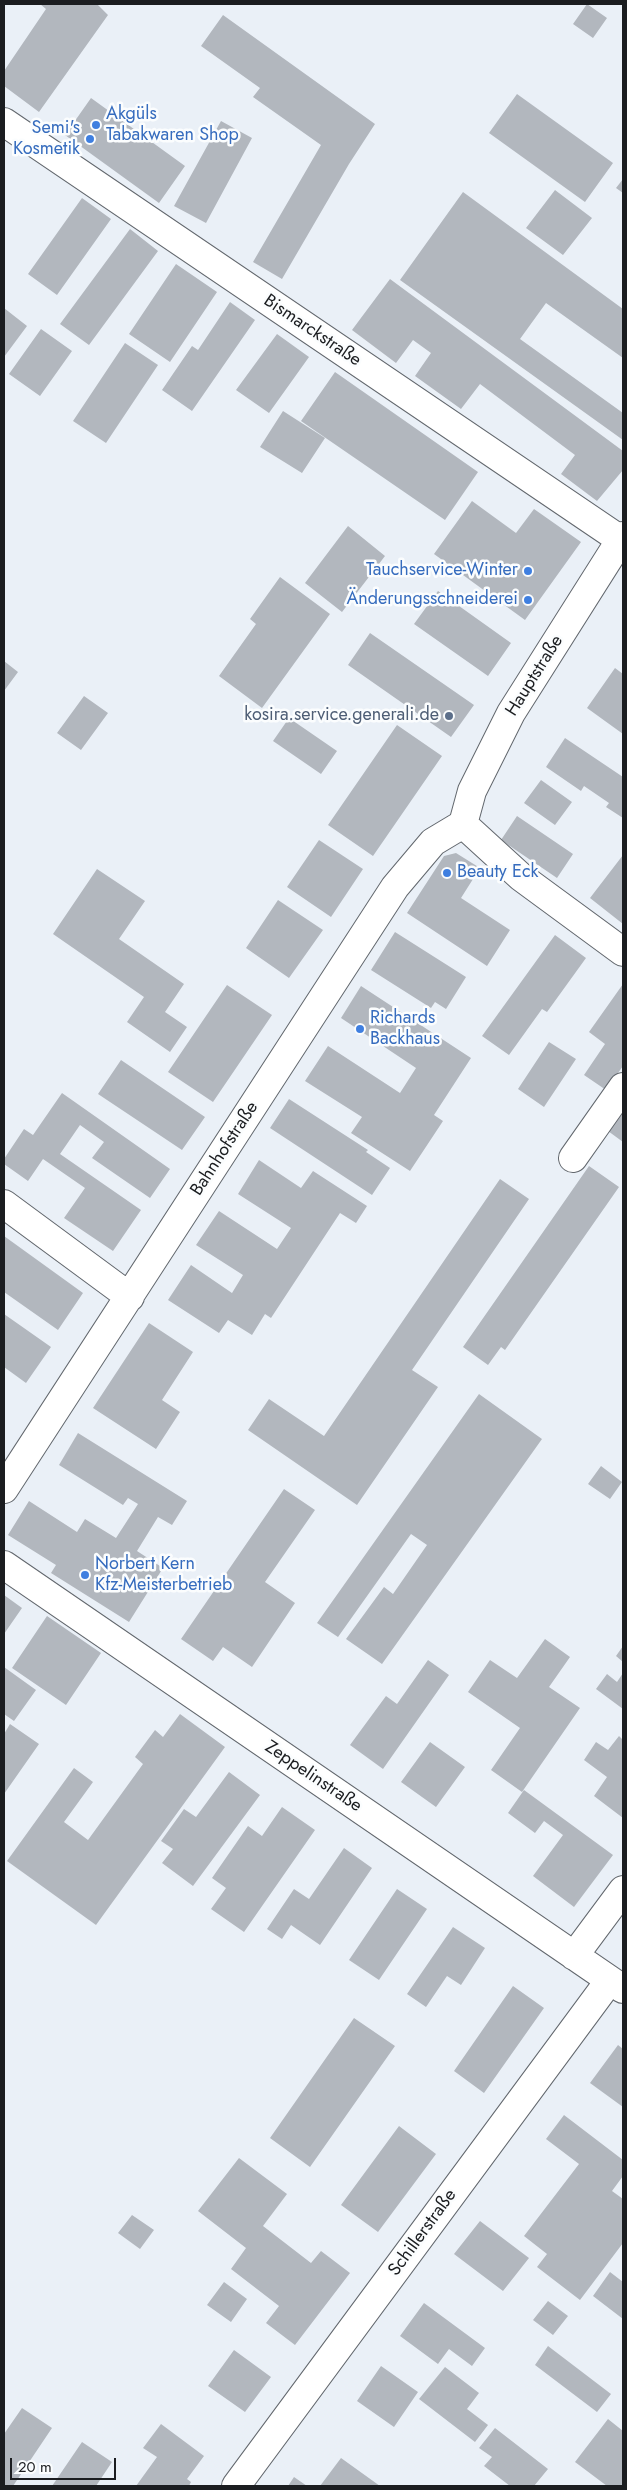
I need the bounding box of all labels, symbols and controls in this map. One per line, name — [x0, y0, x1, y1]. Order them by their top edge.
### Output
place label: Akgüls Tabakwaren Shop — [106, 104, 239, 146]
place label: Semi's Kosmetik — [13, 118, 80, 160]
marker: Akgüls Tabakwaren Shop — [90, 119, 102, 131]
marker: Semi's Kosmetik — [84, 133, 96, 145]
street label: Bismarckstraße — [259, 290, 365, 372]
place label: Tauchservice-Winter — [366, 560, 518, 582]
marker: Tauchservice-Winter — [522, 565, 534, 577]
place label: Änderungsschneiderei — [346, 589, 518, 611]
marker: Änderungsschneiderei — [522, 594, 534, 606]
street label: Hauptstraße — [502, 632, 568, 720]
place label: kosira.service.generali.de — [244, 705, 439, 727]
marker: kosira.service.generali.de — [443, 710, 455, 722]
place label: Beauty Eck — [457, 862, 538, 884]
marker: Beauty Eck — [441, 867, 453, 879]
place label: Richards Backhaus — [370, 1008, 440, 1050]
marker: Richards Backhaus — [354, 1023, 366, 1035]
street label: Bahnhofstraße — [187, 1098, 263, 1200]
place label: Norbert Kern Kfz-Meisterbetrieb — [95, 1554, 232, 1596]
marker: Norbert Kern Kfz-Meisterbetrieb — [79, 1569, 91, 1581]
street label: Zeppelinstraße — [260, 1737, 366, 1817]
street label: Schillerstraße — [384, 2185, 462, 2281]
scale bar — [12, 2448, 119, 2480]
text: 20 m — [18, 2456, 52, 2478]

